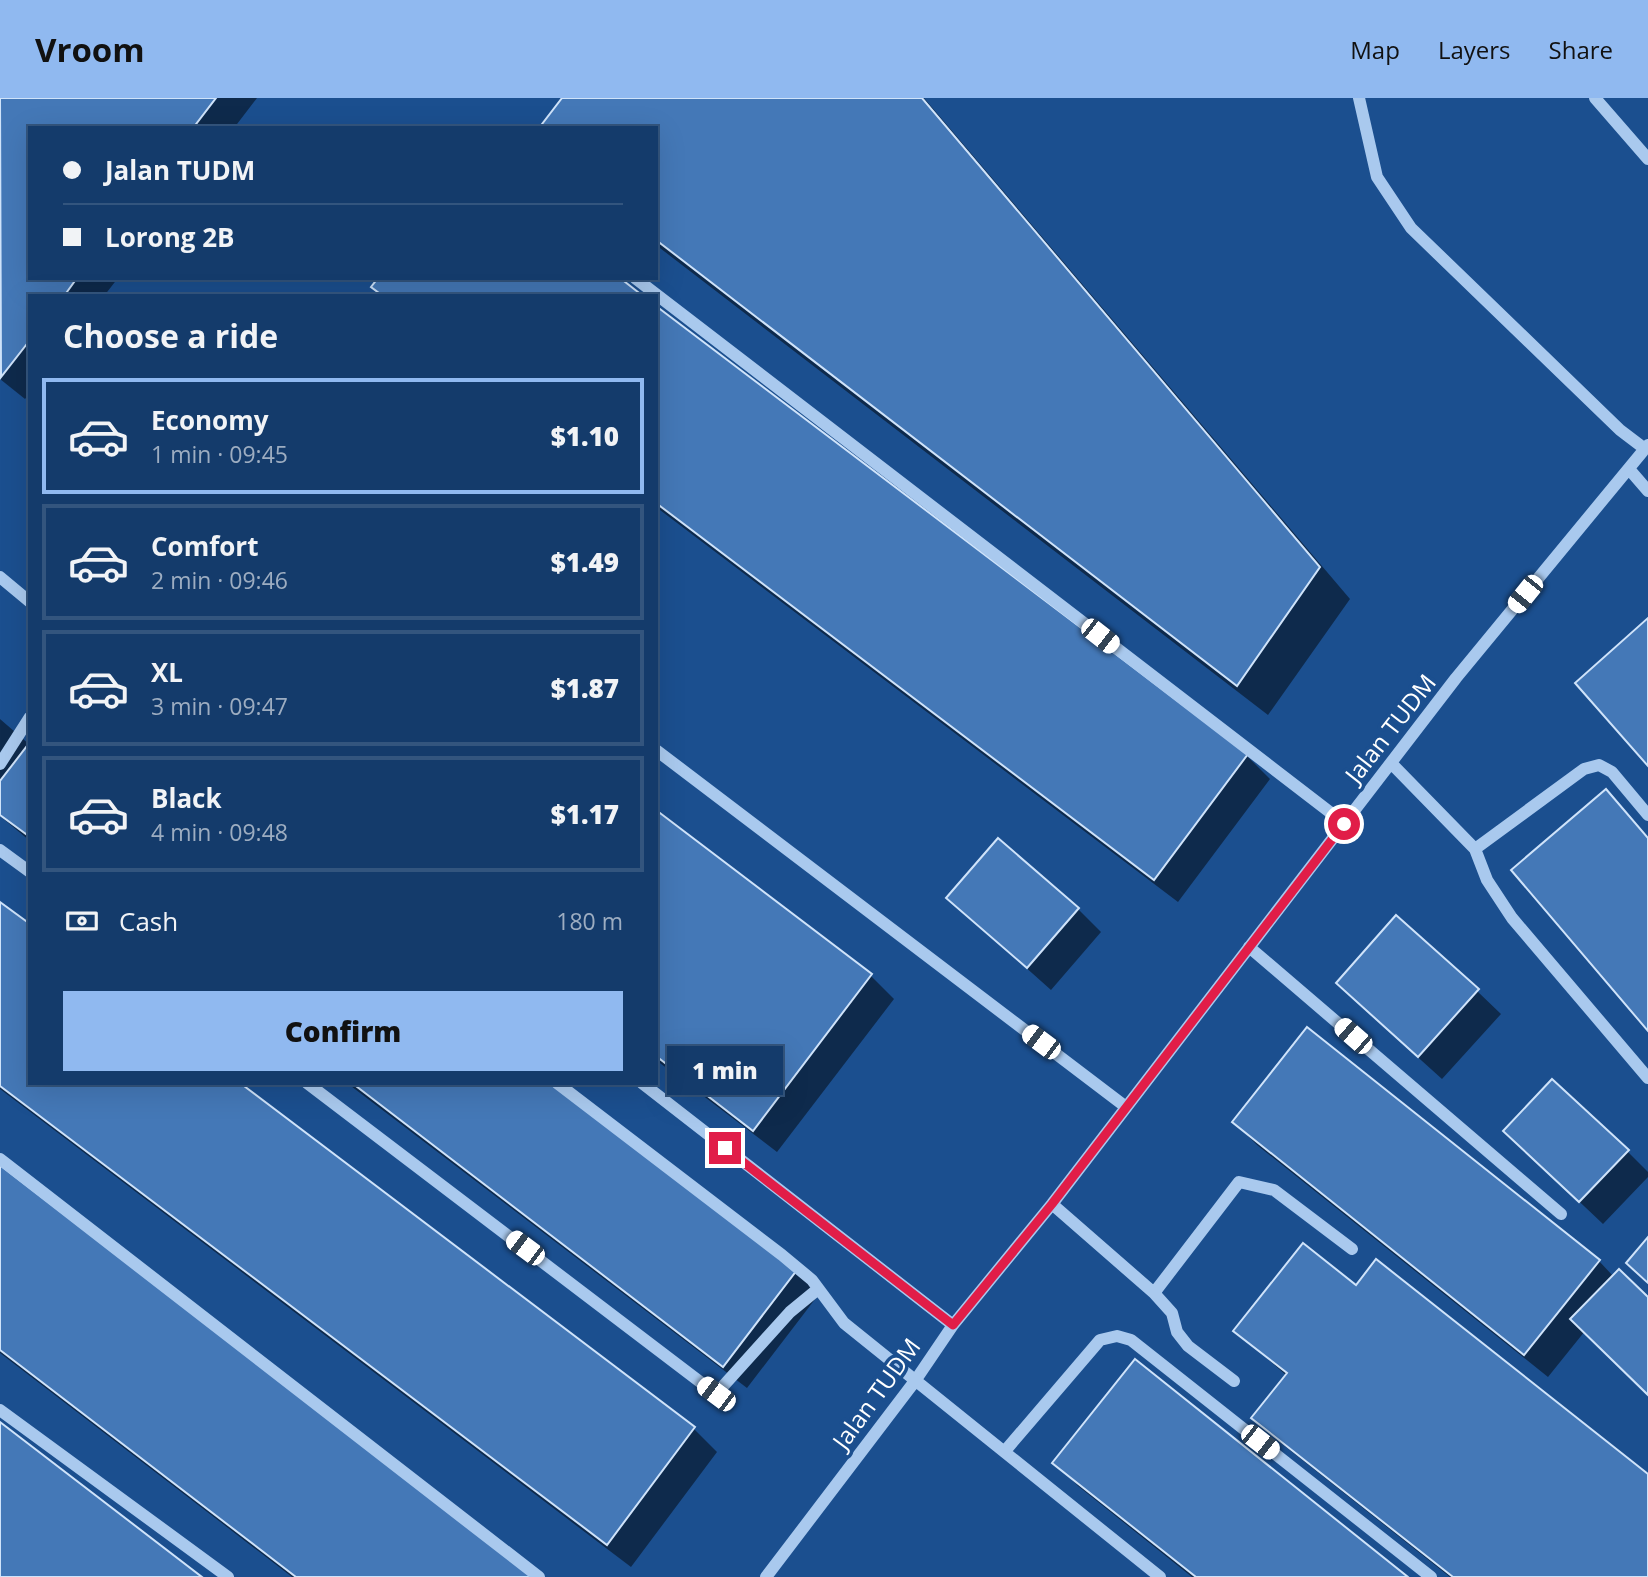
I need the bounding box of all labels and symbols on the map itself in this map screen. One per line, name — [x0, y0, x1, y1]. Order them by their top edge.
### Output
car — [1504, 571, 1547, 617]
car — [1077, 615, 1124, 657]
street label: Jalan TUDM — [1336, 667, 1443, 791]
route start — [1328, 808, 1360, 840]
car — [1331, 1014, 1376, 1058]
car — [1018, 1021, 1065, 1063]
callout: 1 min — [667, 1046, 783, 1096]
route end — [709, 1132, 741, 1164]
car — [502, 1227, 549, 1269]
street label: Jalan TUDM — [823, 1331, 927, 1457]
car — [693, 1373, 740, 1415]
car — [1237, 1421, 1284, 1463]

